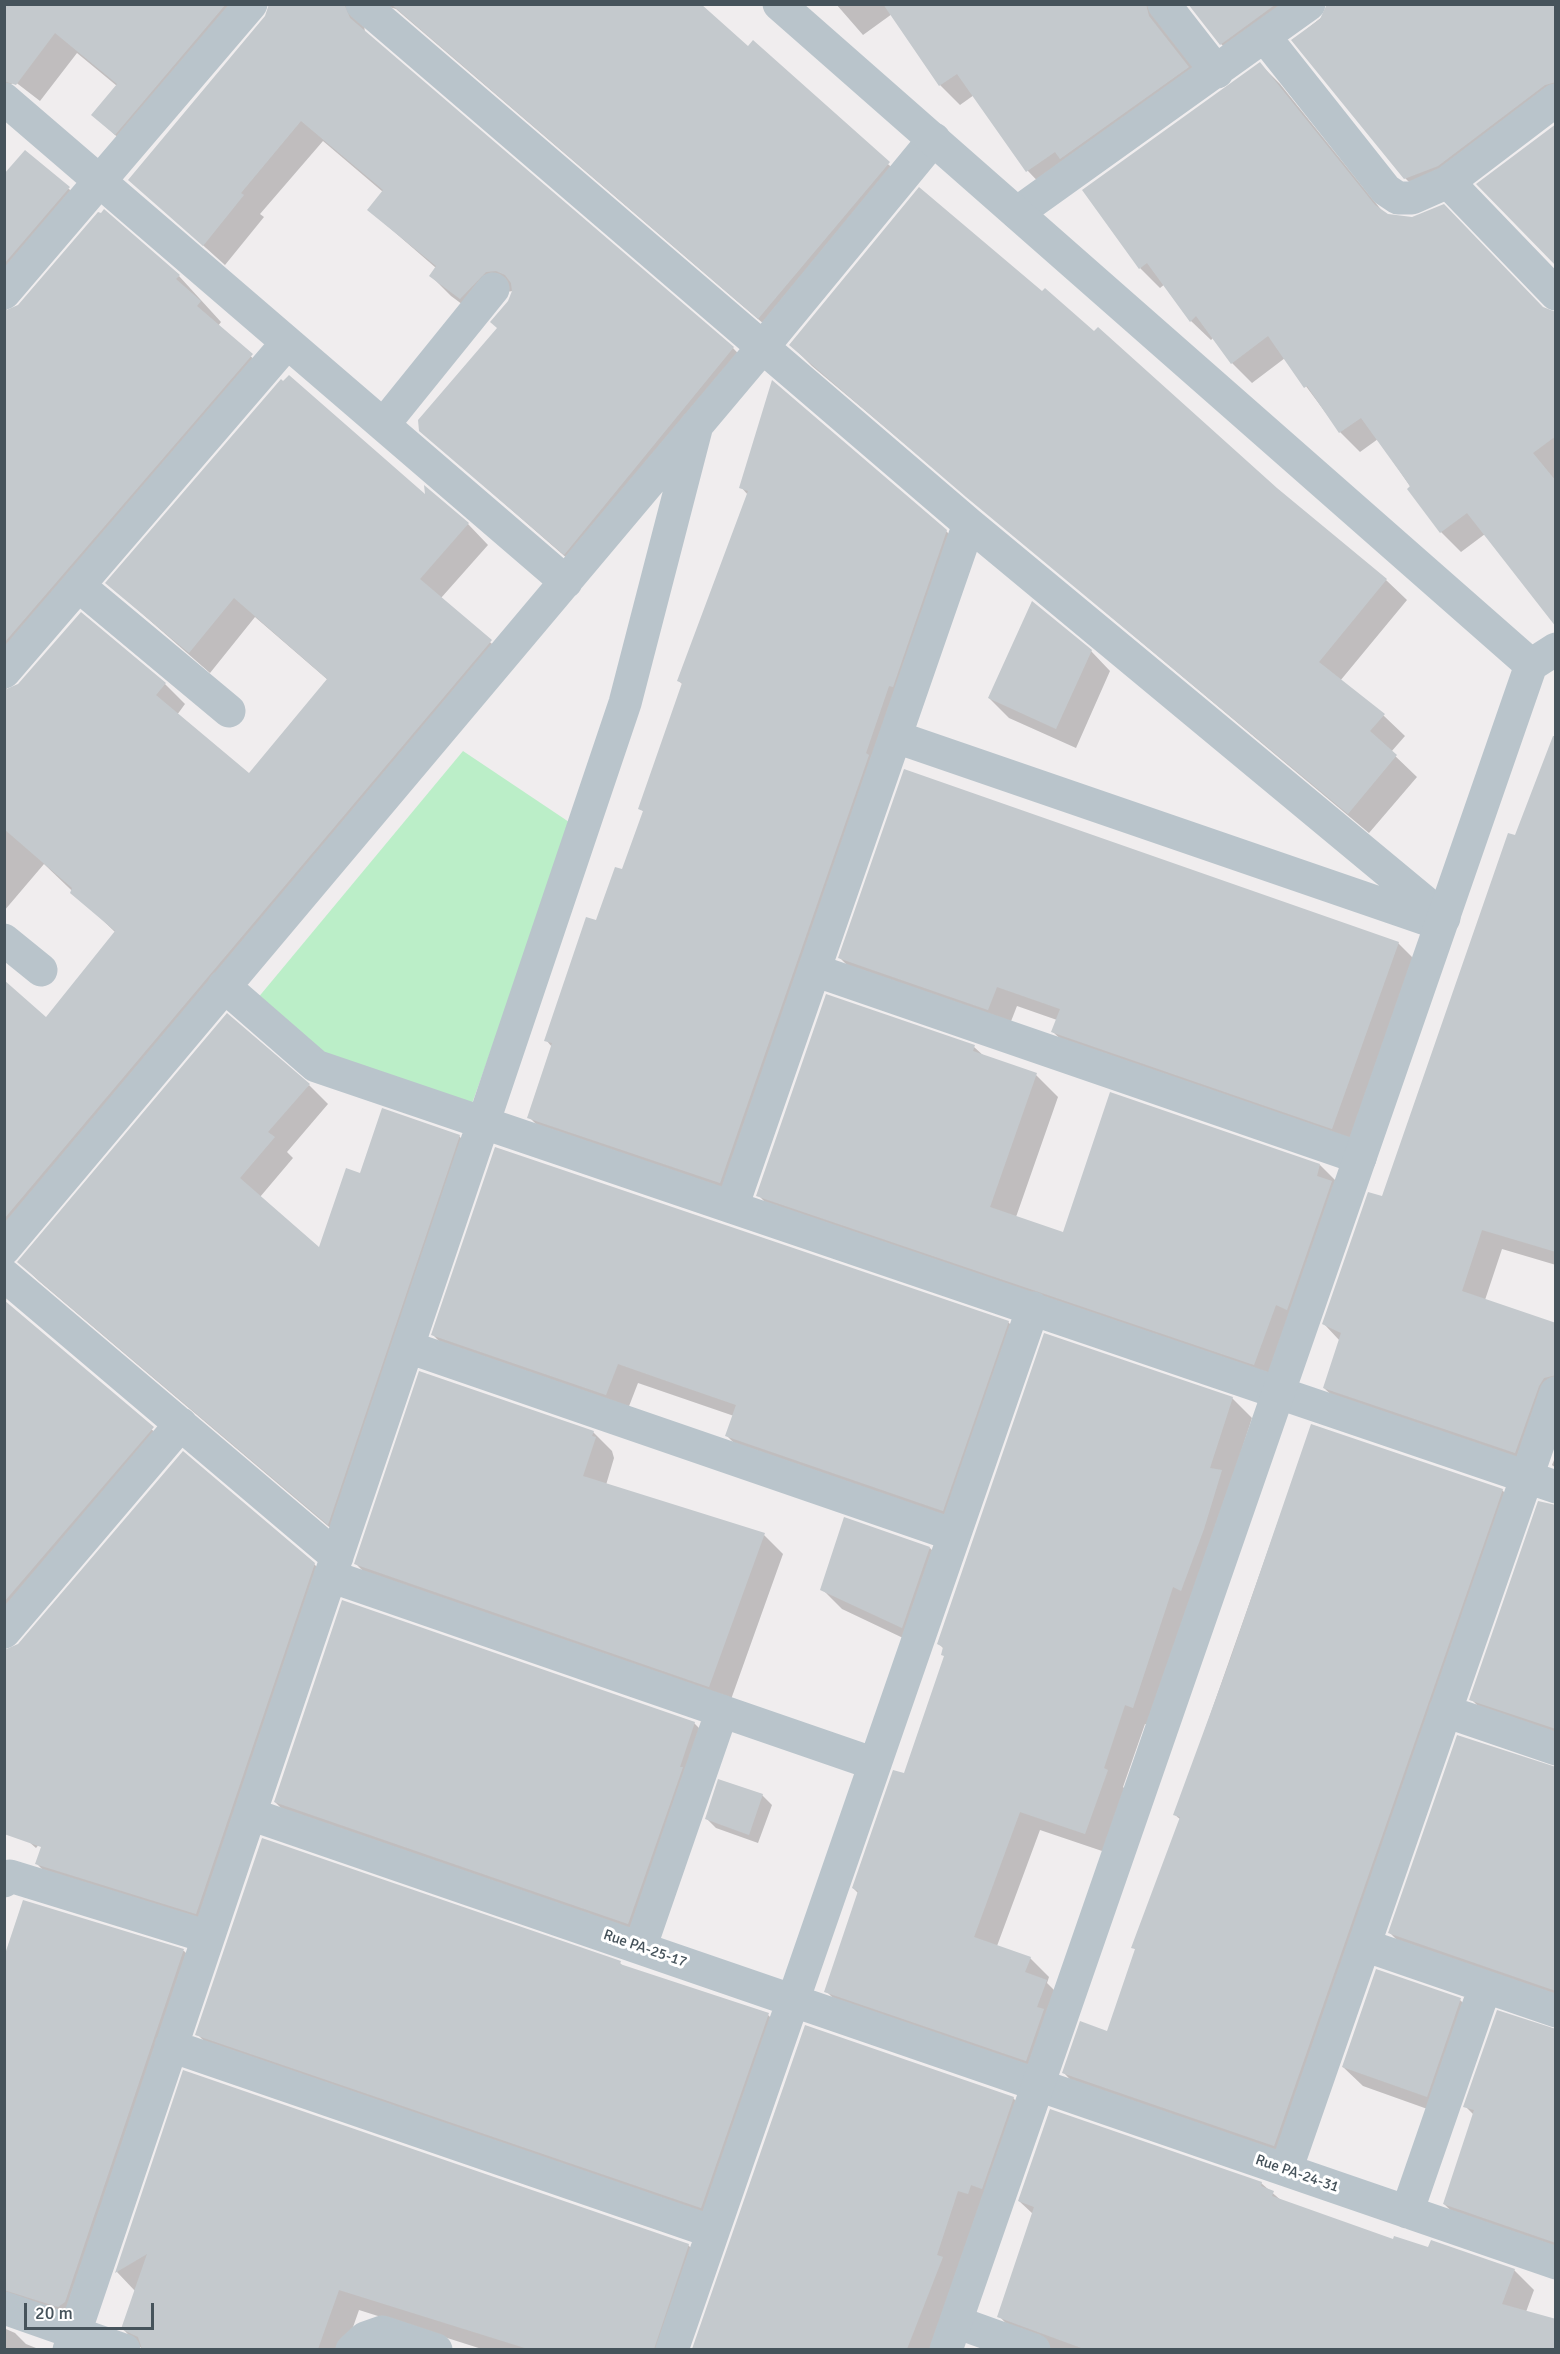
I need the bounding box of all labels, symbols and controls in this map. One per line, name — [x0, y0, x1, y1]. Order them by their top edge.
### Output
street label: Rue PA-25-17 — [601, 1926, 689, 1972]
street label: Rue PA-24-31 — [1253, 2151, 1341, 2197]
scale bar — [27, 2291, 158, 2329]
text: 20 m — [35, 2302, 73, 2324]

